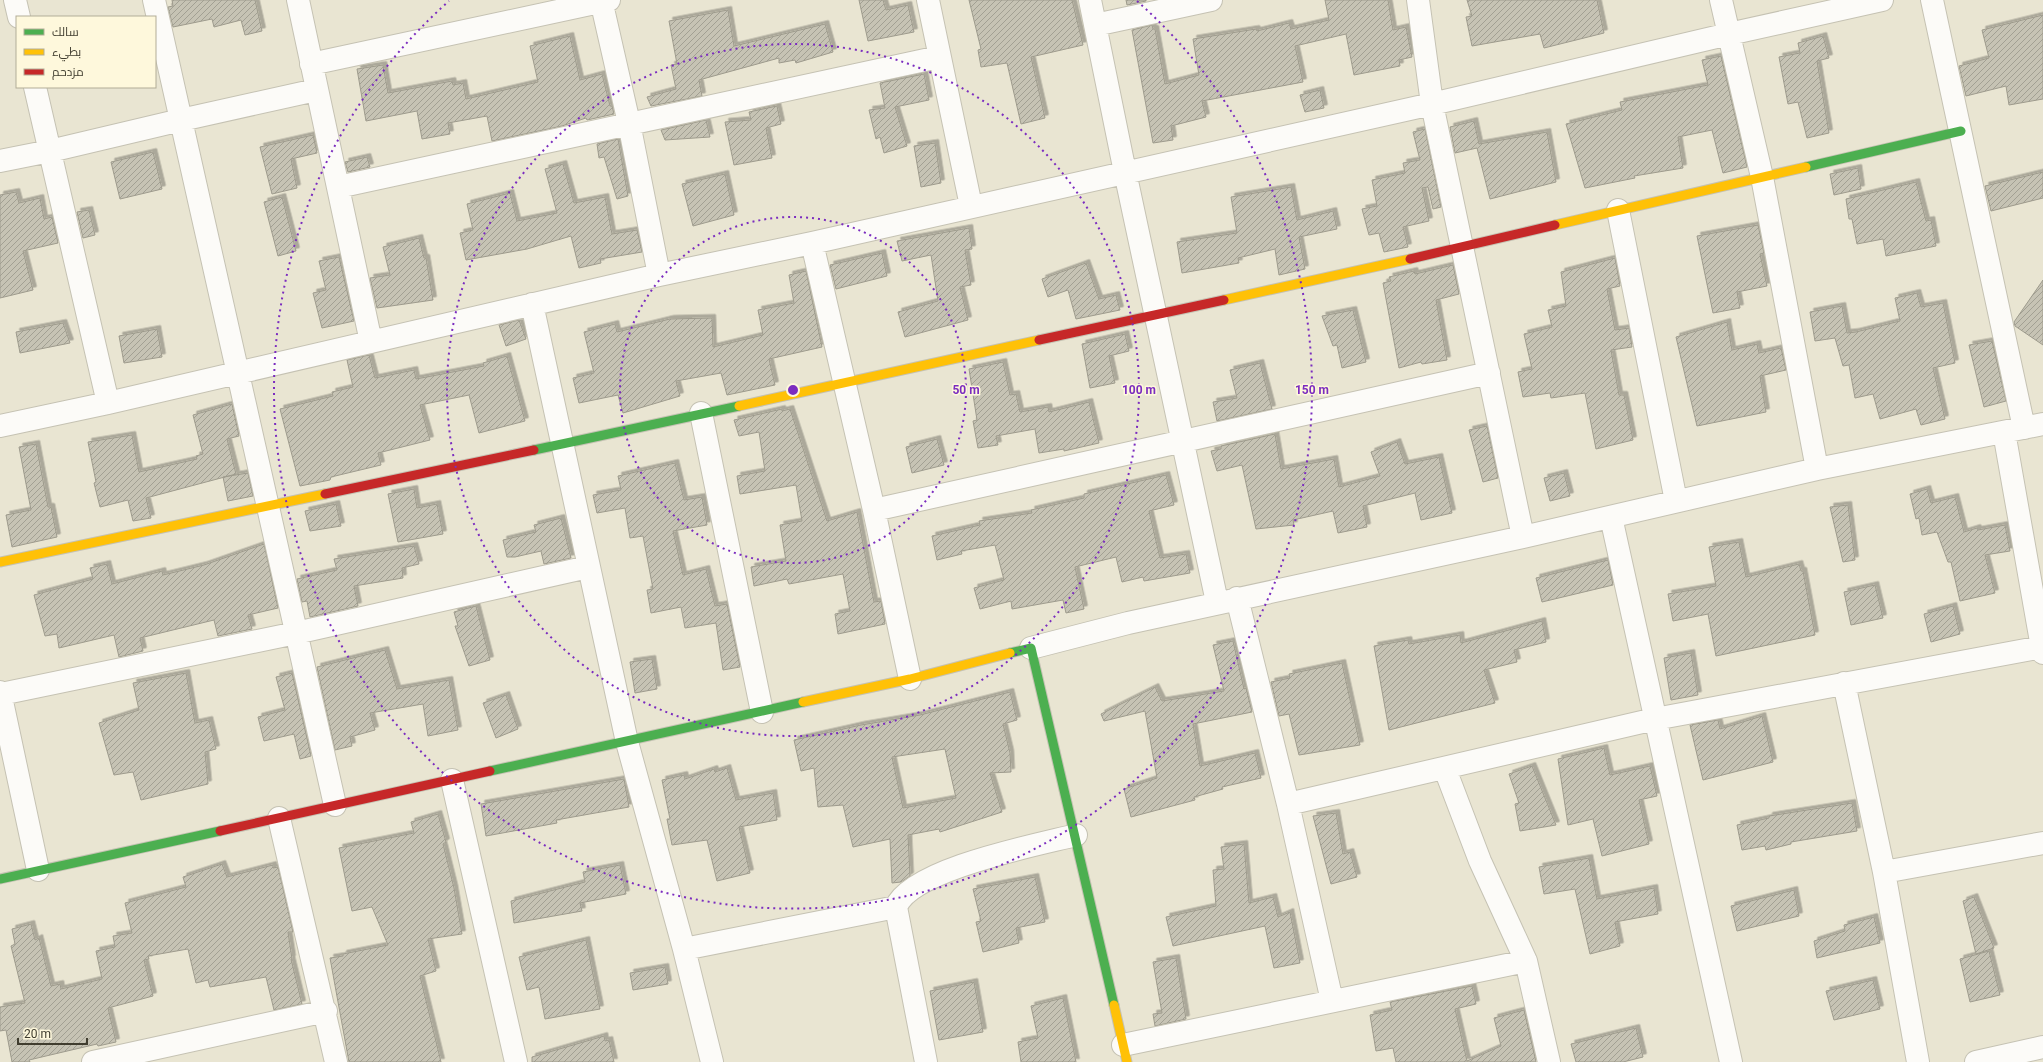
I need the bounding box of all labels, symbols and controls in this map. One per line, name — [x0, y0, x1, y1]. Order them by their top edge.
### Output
legend — [16, 16, 156, 88]
text: سالك — [52, 25, 79, 39]
text: بطيء — [52, 45, 81, 62]
text: مزدحم — [52, 65, 84, 80]
centre of rings — [786, 383, 800, 397]
text: 50 m — [952, 383, 980, 397]
text: 100 m — [1122, 383, 1156, 397]
text: 150 m — [1295, 383, 1329, 397]
scale bar — [18, 1020, 87, 1046]
text: 20 m — [24, 1027, 51, 1041]

